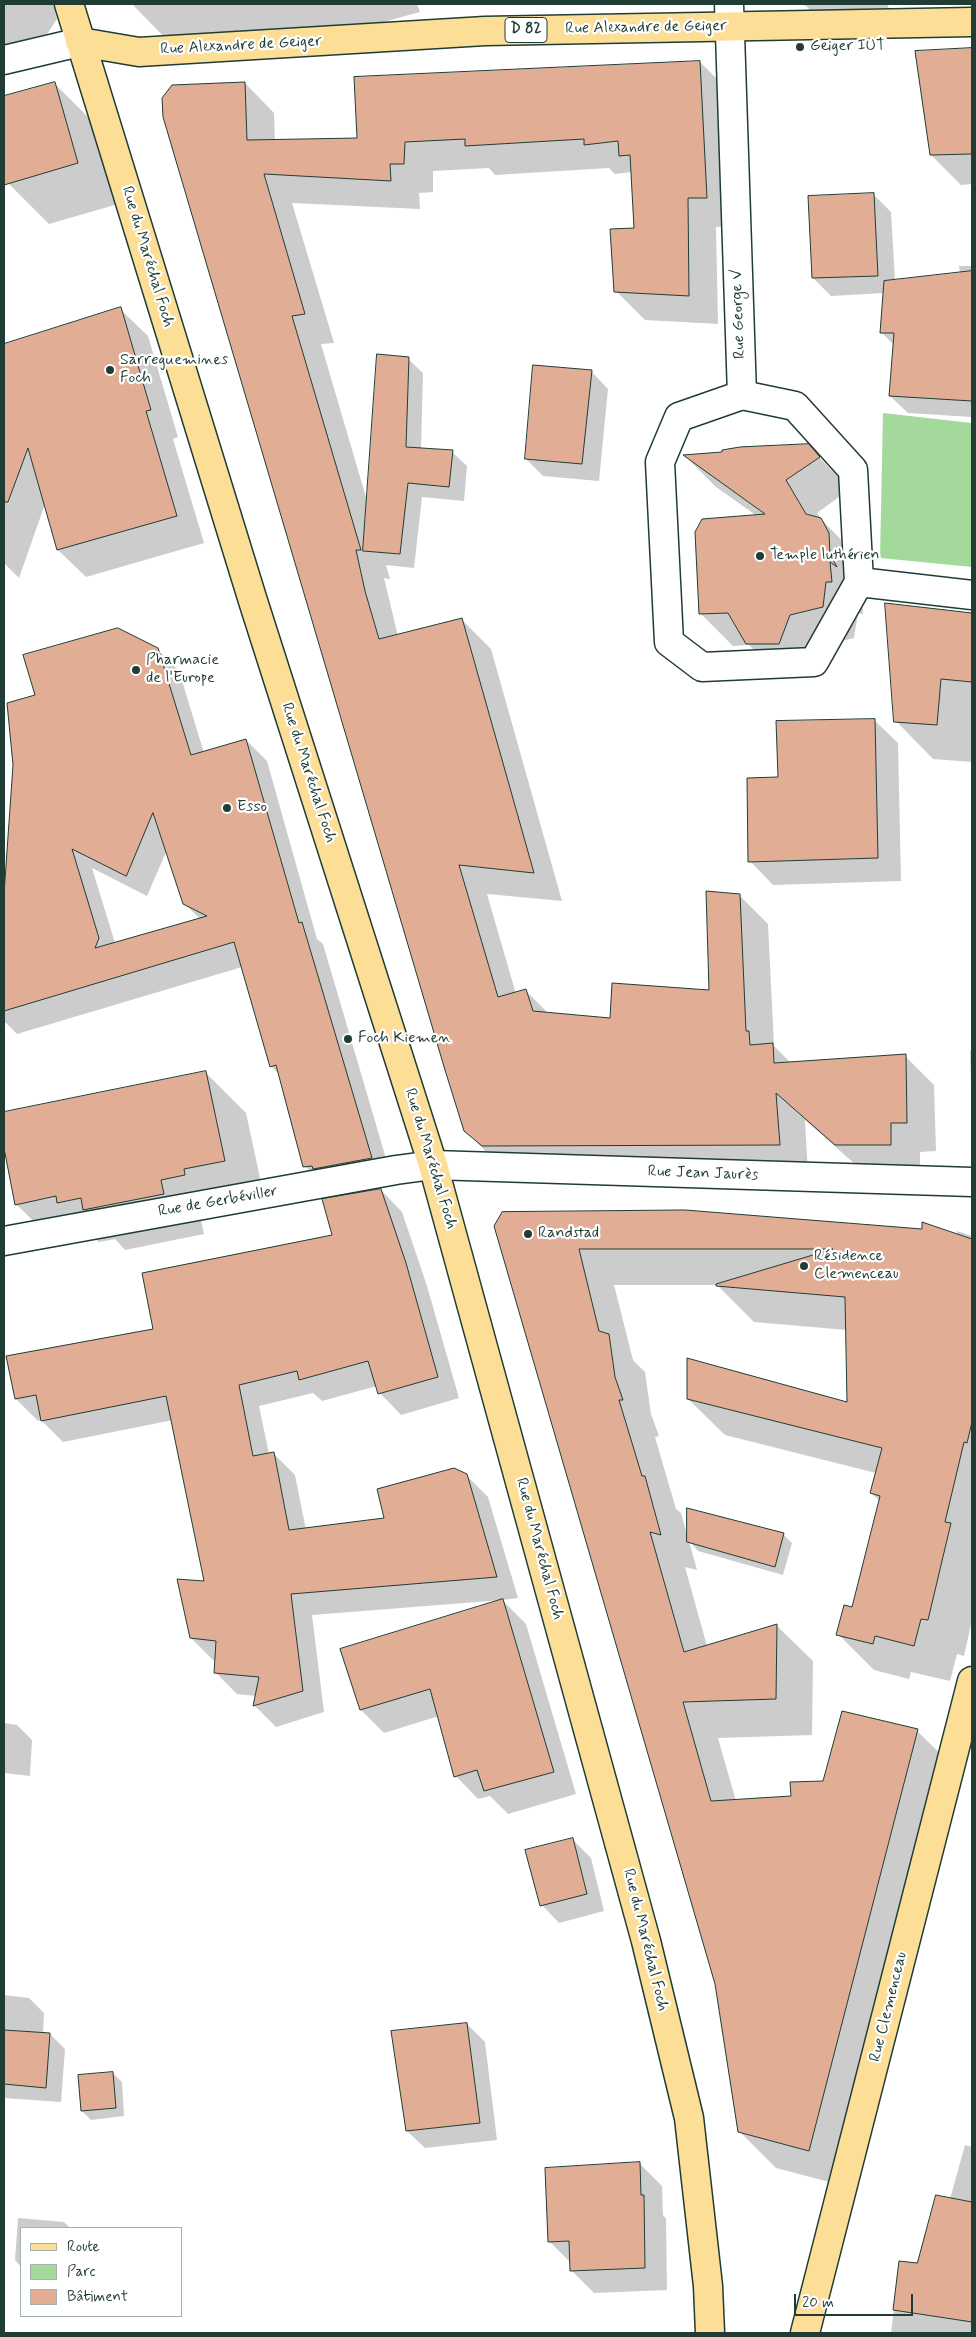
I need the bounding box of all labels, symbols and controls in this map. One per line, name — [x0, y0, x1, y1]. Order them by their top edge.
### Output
street label: Rue Alexandre de Geiger — [565, 17, 727, 39]
road number: D 82 — [505, 18, 547, 42]
street label: Rue Alexandre de Geiger — [160, 32, 322, 60]
place label: Geiger IUT — [810, 37, 885, 57]
marker: Geiger IUT — [794, 41, 806, 53]
street label: Rue du Maréchal Foch — [116, 184, 178, 330]
street label: Rue George V — [728, 269, 750, 359]
place label: Sarreguemines Foch — [120, 351, 228, 389]
marker: Sarreguemines Foch — [104, 364, 116, 376]
place label: Temple luthérien — [770, 546, 880, 566]
marker: Temple luthérien — [754, 550, 766, 562]
place label: Pharmacie de l'Europe — [146, 651, 219, 689]
marker: Pharmacie de l'Europe — [130, 664, 142, 676]
street label: Rue du Maréchal Foch — [276, 701, 340, 845]
place label: Esso — [237, 798, 267, 818]
marker: Esso — [221, 802, 233, 814]
place label: Foch Kiemen — [358, 1029, 451, 1049]
marker: Foch Kiemen — [342, 1033, 354, 1045]
street label: Rue du Maréchal Foch — [399, 1086, 461, 1232]
street label: Rue Jean Jaurès — [647, 1162, 759, 1186]
street label: Rue de Gerbéviller — [157, 1182, 279, 1222]
place label: Randstad — [538, 1224, 599, 1244]
marker: Randstad — [522, 1228, 534, 1240]
place label: Résidence Clemenceau — [814, 1247, 898, 1285]
marker: Résidence Clemenceau — [798, 1260, 810, 1272]
street label: Rue du Maréchal Foch — [511, 1476, 567, 1622]
street label: Rue du Maréchal Foch — [618, 1867, 672, 2013]
street label: Rue Clemenceau — [866, 1950, 912, 2064]
legend — [20, 2227, 182, 2317]
text: Route — [67, 2237, 100, 2257]
text: Parc — [67, 2262, 95, 2282]
scale bar — [796, 2284, 915, 2316]
text: Bâtiment — [67, 2287, 128, 2307]
text: 20 m — [802, 2293, 834, 2313]

